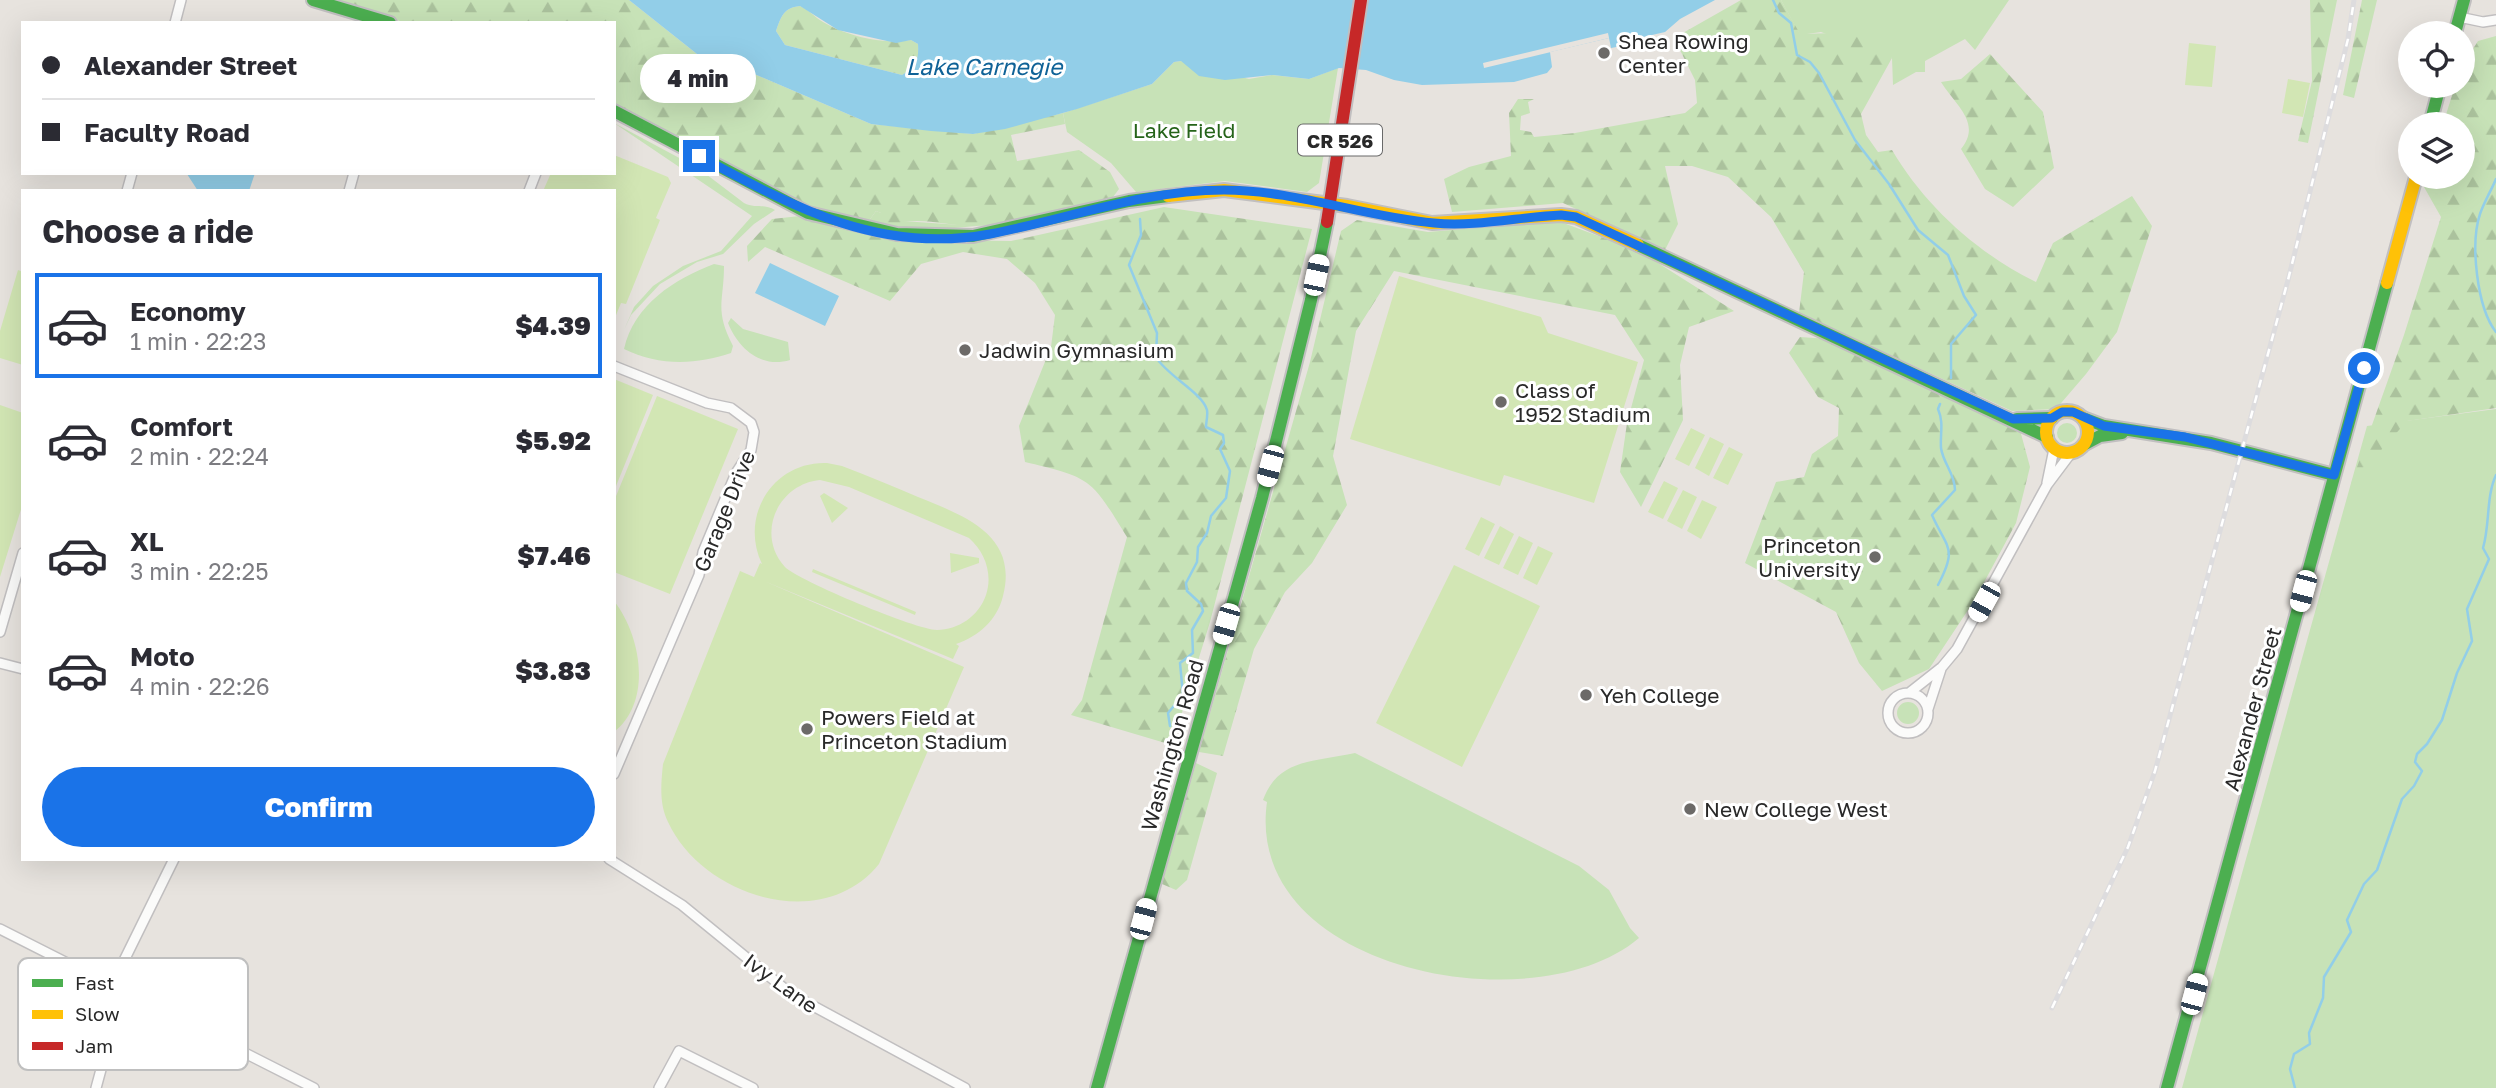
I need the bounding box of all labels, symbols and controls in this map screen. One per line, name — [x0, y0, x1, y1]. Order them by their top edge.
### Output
map controls — [2398, 21, 2475, 189]
button: locate — [2398, 21, 2475, 98]
place label: Shea Rowing Center — [1618, 28, 1749, 78]
marker: Shea Rowing Center — [1596, 45, 1612, 61]
text: Alexander Street — [84, 50, 297, 81]
water label: Lake Carnegie — [906, 52, 1064, 80]
callout: 4 min — [641, 54, 757, 104]
text: 4 min — [668, 64, 728, 92]
button: layers — [2398, 112, 2475, 189]
text: Faculty Road — [84, 117, 250, 148]
park label: Lake Field — [1133, 117, 1235, 143]
road number: CR 526 — [1298, 124, 1382, 156]
route end — [683, 140, 715, 172]
text: Choose a ride — [42, 212, 254, 250]
car — [1302, 252, 1331, 298]
icon: car — [46, 294, 109, 357]
text: Economy — [130, 296, 246, 327]
text: $4.39 — [515, 310, 591, 341]
text: 1 min · 22:23 — [130, 327, 266, 355]
place label: Jadwin Gymnasium — [979, 337, 1174, 363]
marker: Jadwin Gymnasium — [957, 342, 973, 358]
route start — [2348, 352, 2380, 384]
place label: Class of 1952 Stadium — [1515, 377, 1651, 427]
marker: Class of 1952 Stadium — [1493, 394, 1509, 410]
icon: car — [46, 409, 109, 472]
text: Comfort — [130, 411, 233, 442]
text: $5.92 — [516, 425, 591, 456]
text: 2 min · 22:24 — [130, 442, 269, 470]
car — [1255, 443, 1286, 489]
street label: Garage Drive — [688, 446, 760, 576]
icon: car — [46, 524, 109, 587]
text: XL — [130, 526, 164, 557]
place label: Princeton University — [1758, 532, 1861, 582]
text: $7.46 — [517, 540, 591, 571]
marker: Princeton University — [1867, 549, 1883, 565]
text: 3 min · 22:25 — [130, 557, 269, 585]
car — [2288, 568, 2319, 614]
car — [1965, 579, 2004, 625]
car — [1211, 601, 1242, 647]
street label: Alexander Street — [2218, 624, 2286, 794]
icon: car — [46, 639, 109, 702]
text: Moto — [130, 641, 195, 672]
text: $3.83 — [515, 655, 591, 686]
street label: Washington Road — [1135, 656, 1209, 834]
text: 4 min · 22:26 — [130, 672, 270, 700]
place label: Yeh College — [1600, 682, 1720, 708]
marker: Yeh College — [1578, 687, 1594, 703]
place label: Powers Field at Princeton Stadium — [821, 704, 1007, 754]
marker: Powers Field at Princeton Stadium — [799, 721, 815, 737]
button: Confirm — [42, 767, 595, 847]
place label: New College West — [1704, 796, 1888, 822]
marker: New College West — [1682, 801, 1698, 817]
car — [1128, 896, 1159, 942]
street label: Ivy Lane — [739, 947, 823, 1019]
legend — [18, 958, 248, 1070]
text: Fast — [75, 971, 114, 994]
car — [2179, 971, 2210, 1017]
text: Slow — [75, 1002, 120, 1025]
text: Jam — [75, 1034, 113, 1057]

